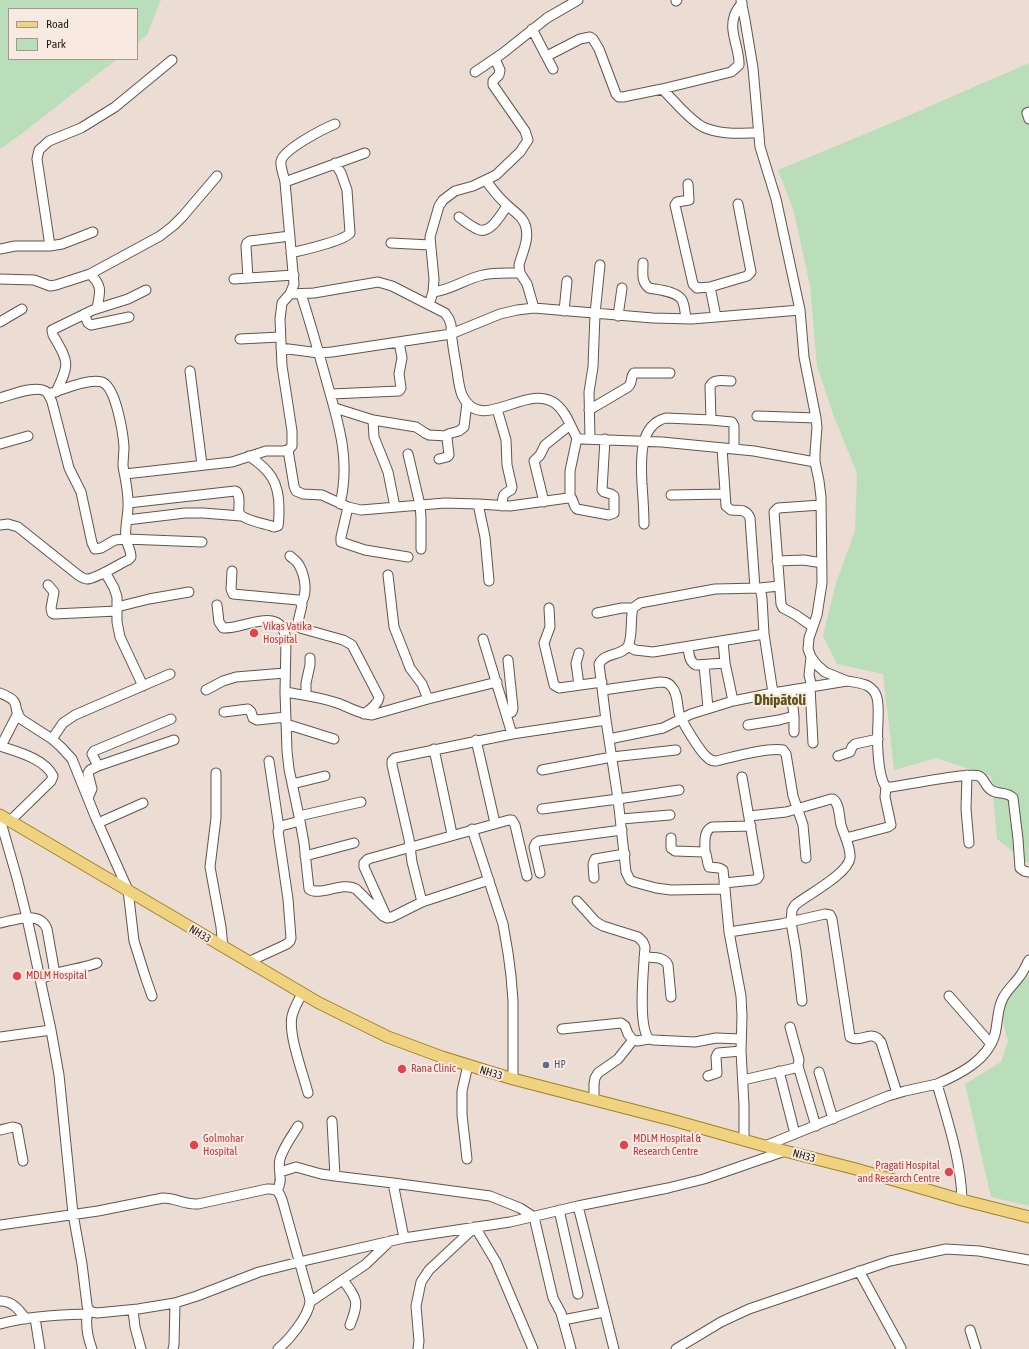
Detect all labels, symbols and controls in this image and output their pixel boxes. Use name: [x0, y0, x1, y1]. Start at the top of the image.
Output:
legend: [8, 8, 138, 60]
text: Road: [46, 17, 69, 31]
text: Park: [46, 37, 66, 51]
place label: Vikas Vatika Hospital: [263, 620, 312, 646]
marker: Vikas Vatika Hospital: [248, 627, 260, 639]
district label: Dhipātoli: [754, 691, 806, 709]
street label: NH33: [187, 922, 213, 946]
place label: MDLM Hospital: [26, 969, 87, 983]
marker: MDLM Hospital: [11, 970, 23, 982]
place label: HP: [554, 1058, 566, 1072]
marker: HP: [541, 1060, 551, 1070]
place label: Rana Clinic: [411, 1062, 456, 1076]
marker: Rana Clinic: [396, 1063, 408, 1075]
street label: NH33: [478, 1063, 504, 1083]
place label: Golmohar Hospital: [203, 1132, 244, 1158]
place label: MDLM Hospital & Research Centre: [633, 1132, 701, 1158]
marker: Golmohar Hospital: [188, 1139, 200, 1151]
marker: MDLM Hospital & Research Centre: [618, 1139, 630, 1151]
street label: NH33: [791, 1147, 817, 1165]
place label: Pragati Hospital and Research Centre: [858, 1159, 940, 1185]
marker: Pragati Hospital and Research Centre: [943, 1166, 955, 1178]

